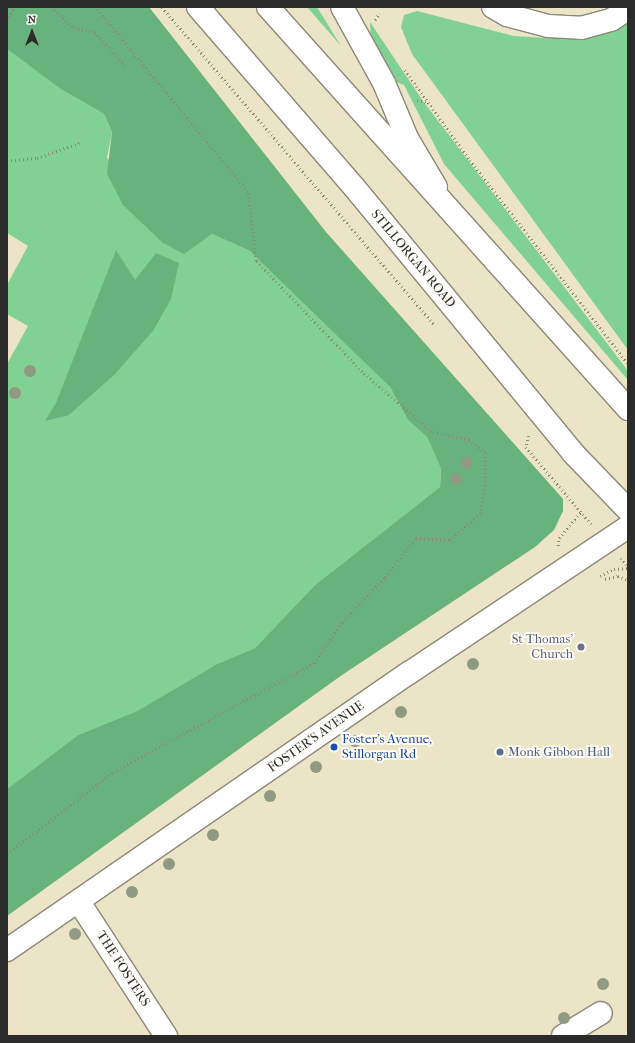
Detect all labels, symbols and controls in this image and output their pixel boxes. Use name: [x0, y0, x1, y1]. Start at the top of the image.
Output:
north arrow: [12, 12, 52, 52]
text: N: [28, 13, 36, 26]
street label: STILLORGAN ROAD: [367, 207, 459, 311]
place label: St Thomas' Church: [512, 632, 573, 663]
marker: St Thomas' Church: [576, 642, 586, 652]
street label: FOSTER'S AVENUE: [265, 698, 367, 776]
place label: Foster's Avenue, Stillorgan Rd: [342, 732, 432, 763]
marker: Foster's Avenue, Stillorgan Rd: [329, 742, 339, 752]
place label: Monk Gibbon Hall: [508, 744, 610, 760]
marker: Monk Gibbon Hall: [495, 747, 505, 757]
street label: THE FOSTERS: [93, 928, 153, 1010]

